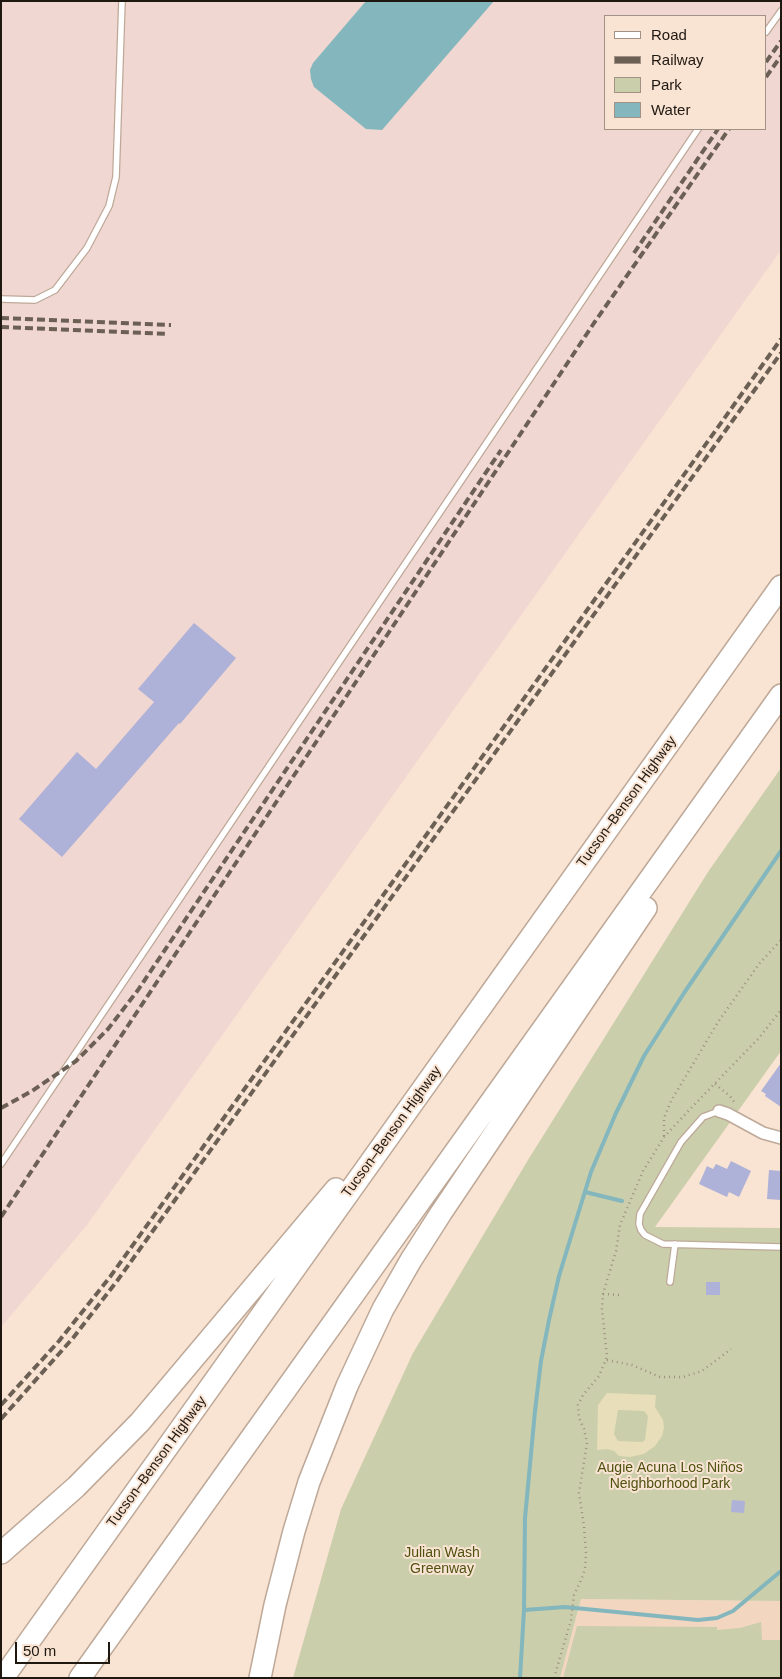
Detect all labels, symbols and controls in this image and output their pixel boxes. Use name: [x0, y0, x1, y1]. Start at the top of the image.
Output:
legend: [604, 15, 767, 130]
text: Road: [651, 26, 687, 43]
text: Railway: [651, 51, 704, 68]
text: Park: [651, 76, 682, 93]
text: Water: [651, 101, 690, 118]
street label: Tucson–Benson Highway: [574, 733, 680, 871]
street label: Tucson–Benson Highway: [339, 1063, 445, 1201]
street label: Tucson–Benson Highway: [104, 1393, 210, 1531]
park label: Augie Acuna Los Niños Neighborhood Park: [597, 1460, 743, 1492]
park label: Julian Wash Greenway: [404, 1545, 480, 1578]
scale bar: [18, 1632, 112, 1664]
text: 50 m: [23, 1642, 56, 1659]

